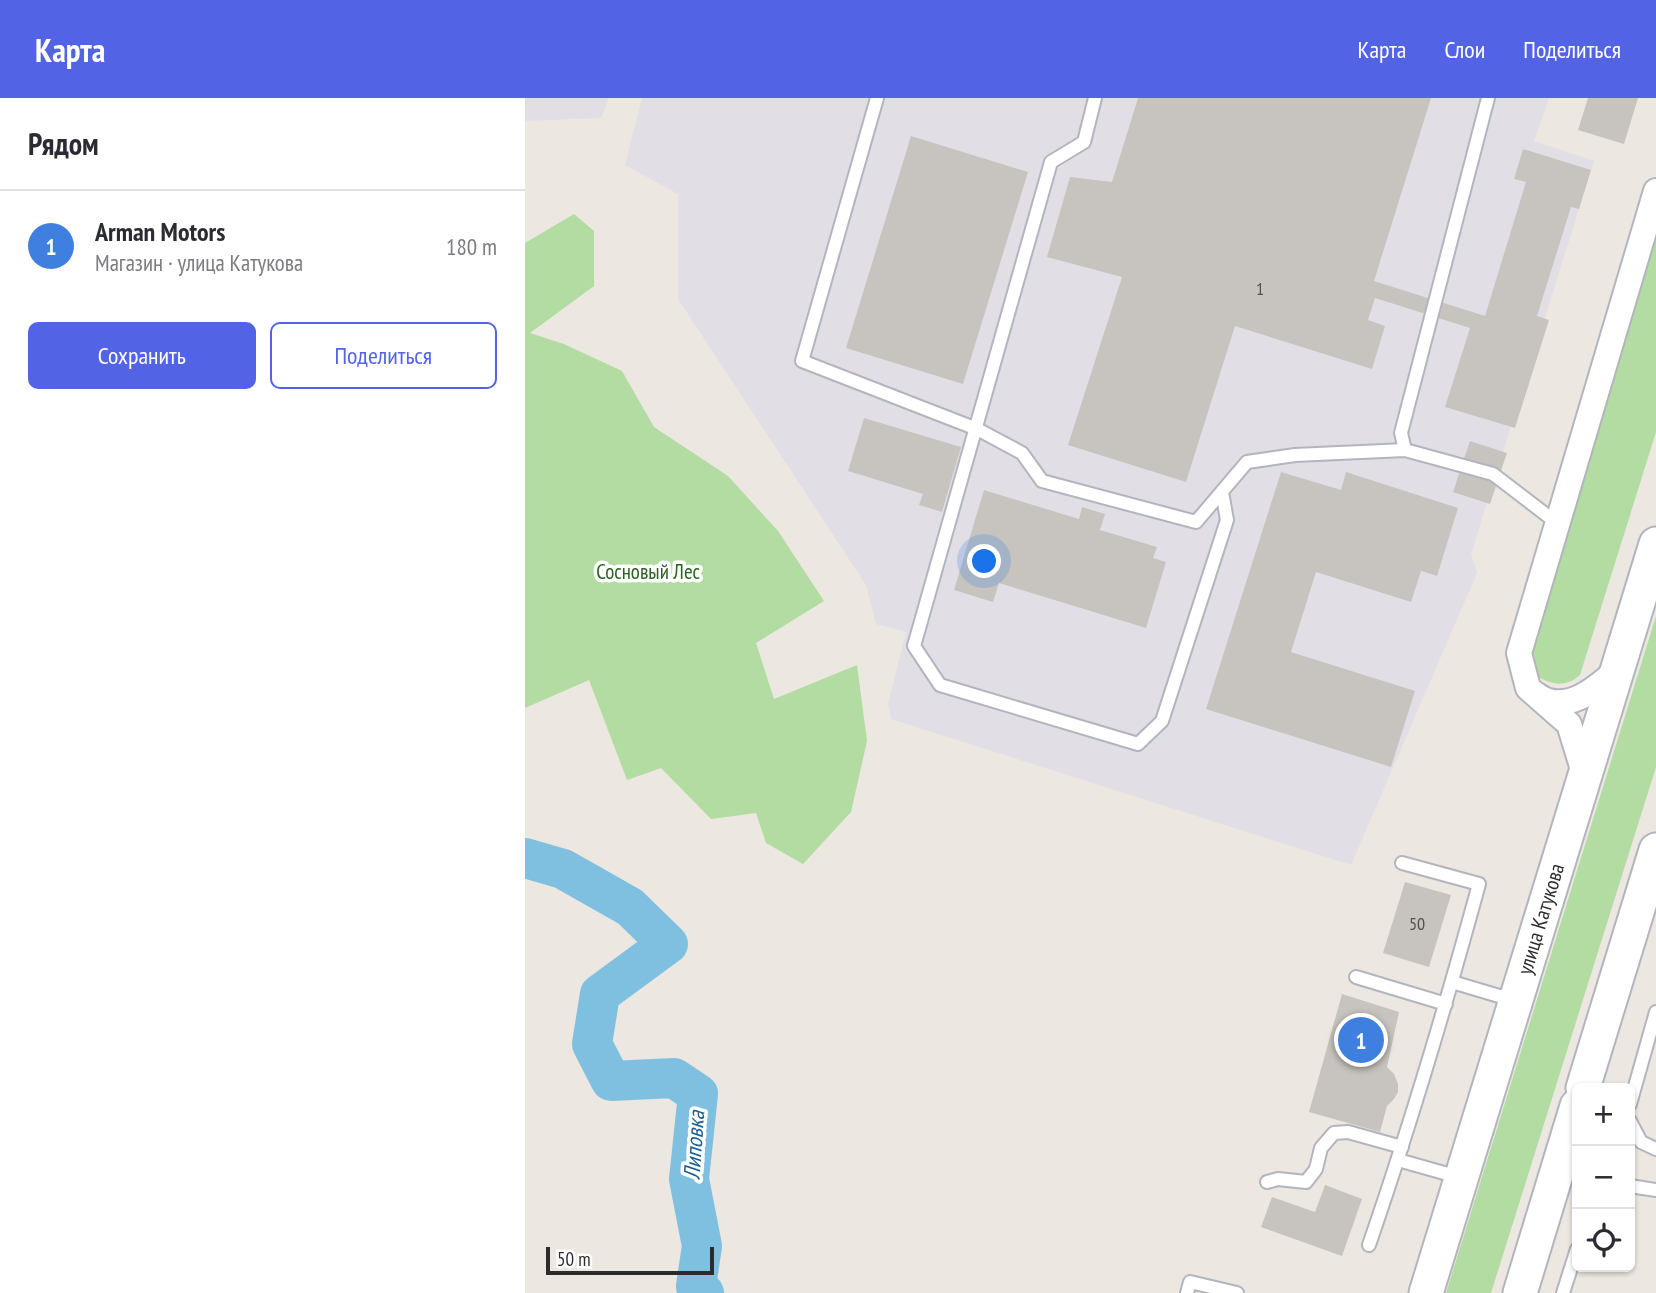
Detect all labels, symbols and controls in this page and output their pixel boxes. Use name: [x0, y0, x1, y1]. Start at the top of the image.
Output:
text: Карта: [35, 28, 105, 71]
text: Карта: [1358, 34, 1406, 65]
text: Слои: [1444, 34, 1485, 65]
text: Поделиться: [1523, 34, 1621, 65]
text: Рядом: [28, 124, 99, 163]
text: Arman Motors: [95, 215, 225, 248]
text: 1: [46, 232, 57, 261]
text: 180 m: [446, 232, 497, 261]
text: Магазин · улица Катукова: [95, 248, 303, 277]
house number: 1: [1256, 277, 1264, 300]
button: Сохранить: [28, 322, 256, 389]
button: Поделиться: [270, 322, 497, 389]
your location: [967, 544, 1001, 578]
park label: Сосновый Лес: [596, 558, 700, 585]
street label: улица Катукова: [1511, 860, 1570, 978]
house number: 50: [1409, 912, 1425, 935]
pin: 1: [1338, 1014, 1384, 1066]
map controls: [1572, 1083, 1635, 1272]
button: +: [1572, 1083, 1635, 1146]
water label: Липовка: [677, 1108, 710, 1181]
button: −: [1572, 1146, 1635, 1209]
button: locate: [1572, 1209, 1635, 1272]
scale bar: [546, 1244, 714, 1276]
text: 50 m: [557, 1247, 591, 1271]

